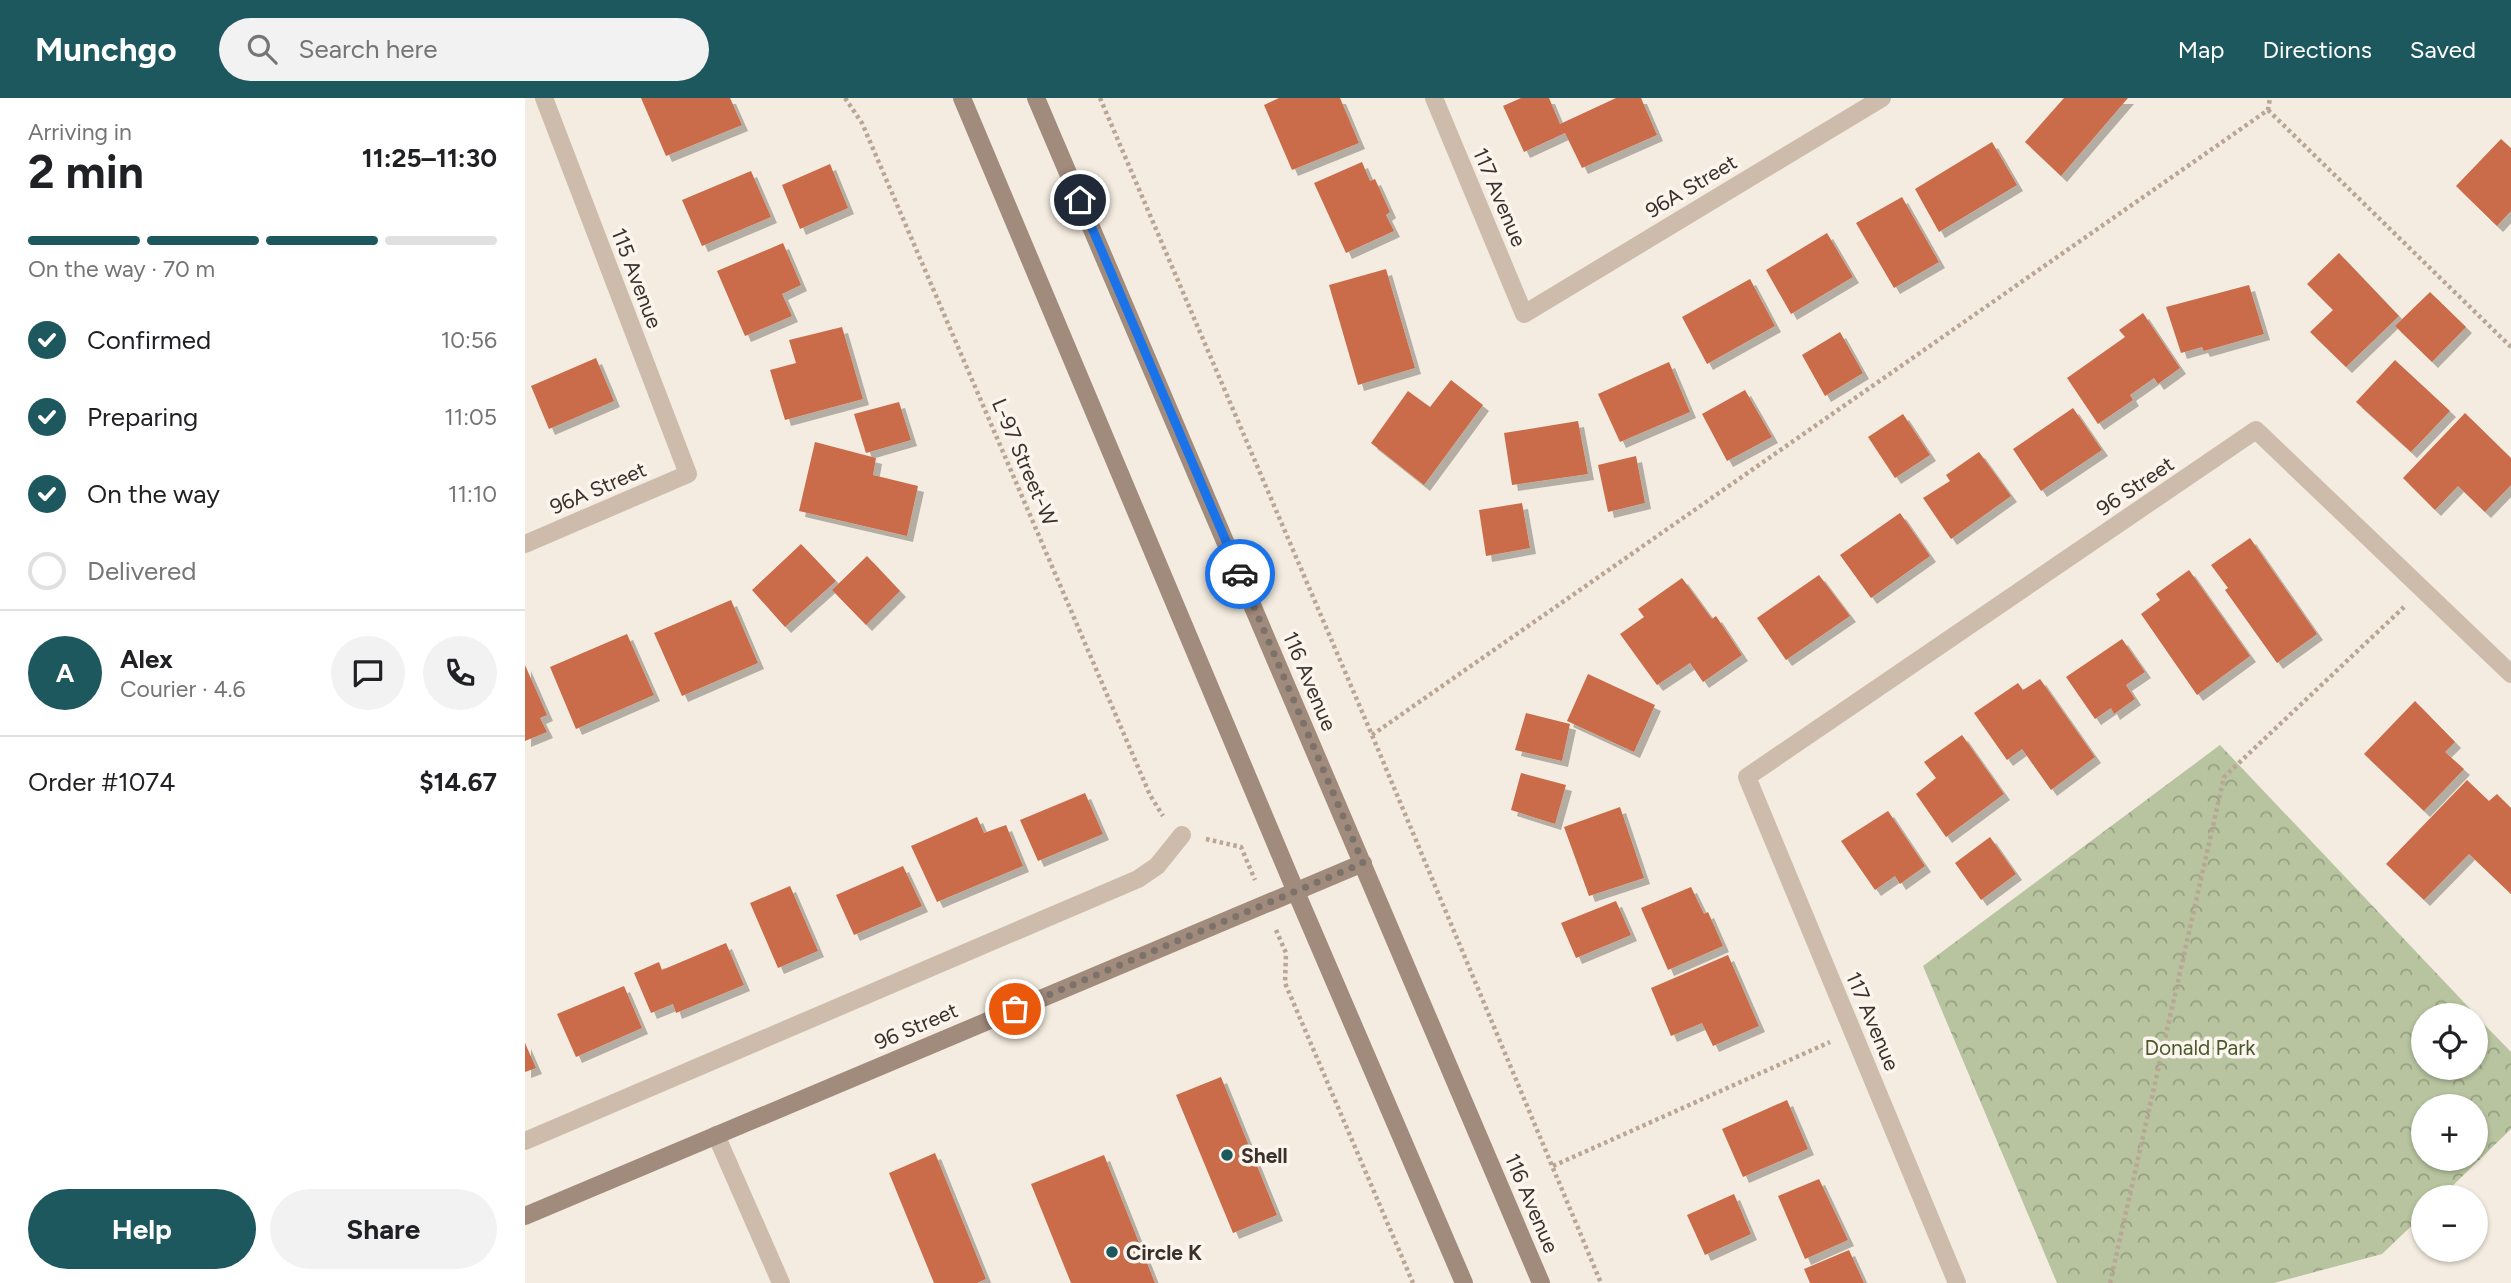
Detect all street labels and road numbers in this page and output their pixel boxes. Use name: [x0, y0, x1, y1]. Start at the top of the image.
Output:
street label: 117 Avenue: [1468, 144, 1532, 250]
street label: 96A Street: [1641, 149, 1741, 223]
street label: 115 Avenue: [606, 224, 668, 332]
street label: L-97 Street-W: [987, 395, 1063, 529]
street label: 96 Street: [2092, 451, 2178, 521]
street label: 96A Street: [546, 457, 650, 519]
street label: 116 Avenue: [1278, 628, 1342, 734]
street label: 117 Avenue: [1841, 968, 1905, 1074]
street label: 96 Street: [871, 997, 961, 1055]
street label: 116 Avenue: [1500, 1150, 1564, 1256]

